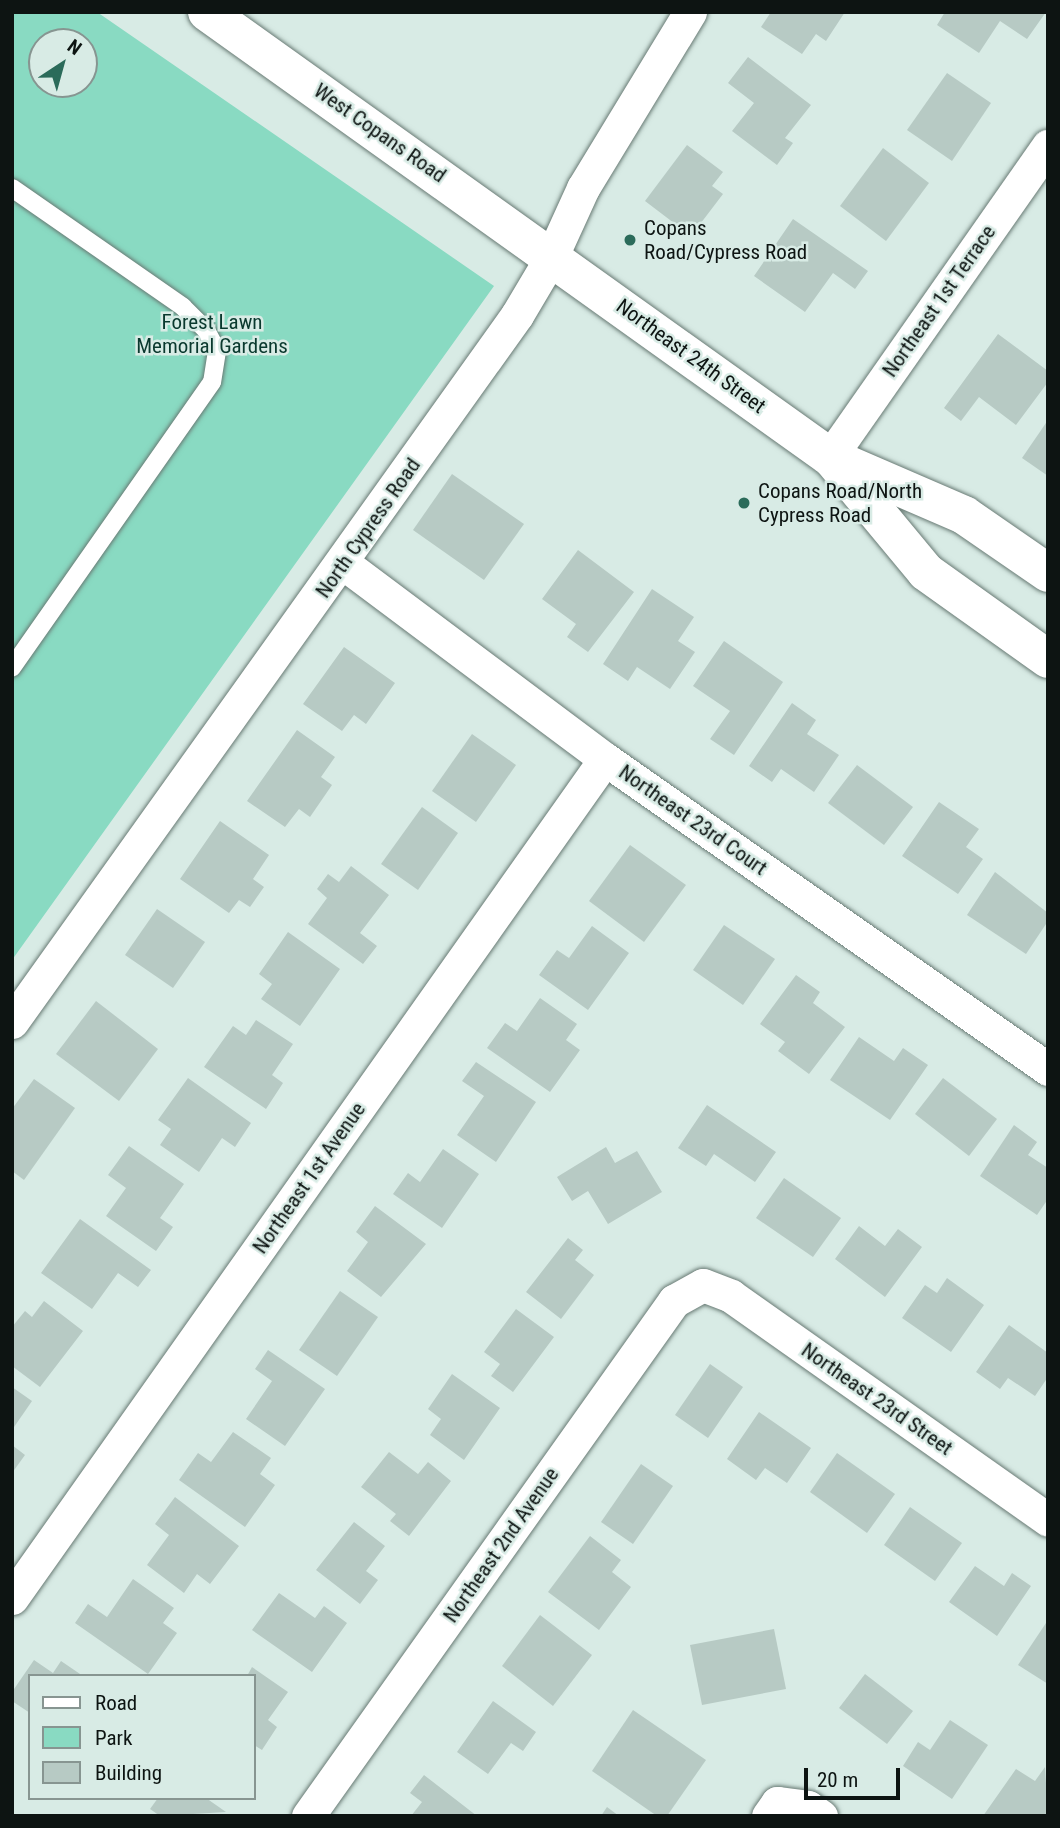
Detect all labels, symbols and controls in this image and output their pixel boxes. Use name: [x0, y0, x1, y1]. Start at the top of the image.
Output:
north arrow: [28, 28, 98, 98]
text: N: [63, 34, 86, 60]
street label: West Copans Road: [309, 78, 451, 188]
place label: Copans Road/Cypress Road: [644, 215, 807, 265]
street label: Northeast 1st Terrace: [877, 220, 1001, 382]
marker: Copans Road/Cypress Road: [622, 232, 638, 248]
street label: Northeast 24th Street: [611, 293, 771, 419]
park label: Forest Lawn Memorial Gardens: [136, 309, 288, 359]
street label: North Cypress Road: [310, 453, 426, 603]
place label: Copans Road/North Cypress Road: [758, 478, 922, 528]
marker: Copans Road/North Cypress Road: [736, 495, 752, 511]
street label: Northeast 23rd Court: [614, 759, 772, 881]
street label: Northeast 1st Avenue: [247, 1098, 371, 1258]
street label: Northeast 23rd Street: [797, 1337, 957, 1461]
street label: Northeast 2nd Avenue: [438, 1463, 564, 1627]
legend: [28, 1674, 256, 1800]
text: Road: [95, 1691, 137, 1715]
text: Park: [95, 1726, 132, 1750]
scale bar: [808, 1755, 904, 1799]
text: Building: [95, 1761, 162, 1785]
text: 20 m: [817, 1768, 858, 1792]

